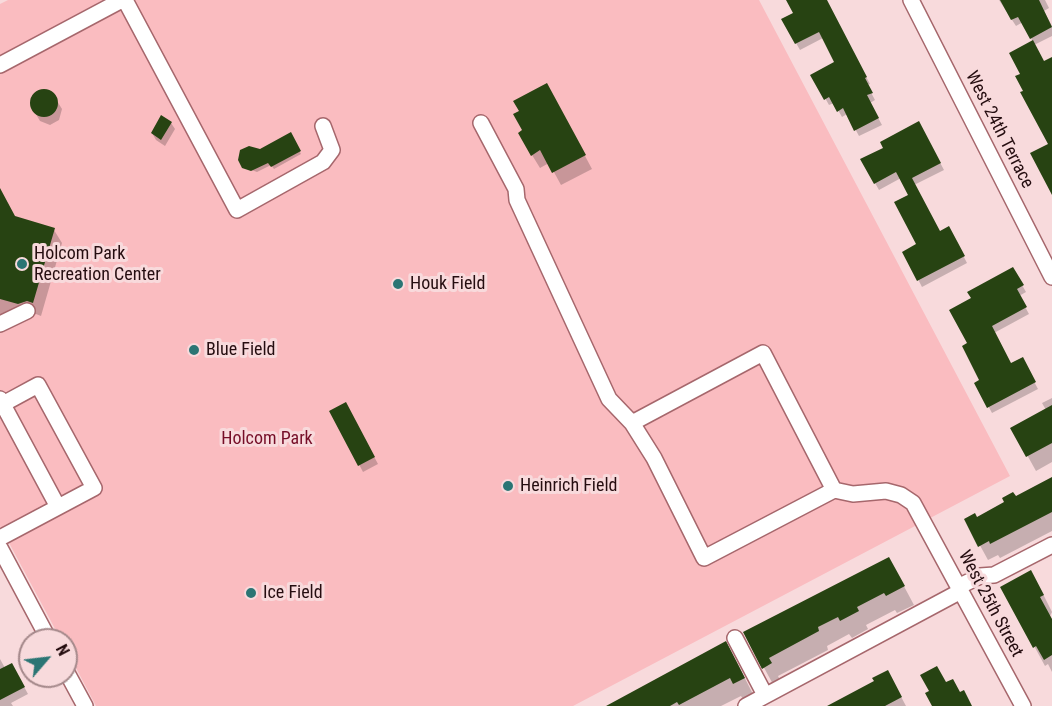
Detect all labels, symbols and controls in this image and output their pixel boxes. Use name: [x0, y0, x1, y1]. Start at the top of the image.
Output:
street label: West 24th Terrace: [960, 68, 1038, 192]
place label: Holcom Park Recreation Center: [34, 243, 161, 286]
marker: Holcom Park Recreation Center: [15, 257, 29, 271]
place label: Houk Field: [410, 273, 485, 295]
marker: Houk Field: [391, 277, 405, 291]
place label: Blue Field: [206, 339, 276, 361]
marker: Blue Field: [187, 343, 201, 357]
park label: Holcom Park: [221, 428, 313, 450]
place label: Heinrich Field: [520, 475, 617, 497]
marker: Heinrich Field: [501, 479, 515, 493]
street label: West 25th Street: [953, 547, 1027, 661]
place label: Ice Field: [263, 582, 323, 604]
marker: Ice Field: [244, 586, 258, 600]
north arrow: [18, 628, 78, 688]
text: N: [52, 641, 73, 659]

